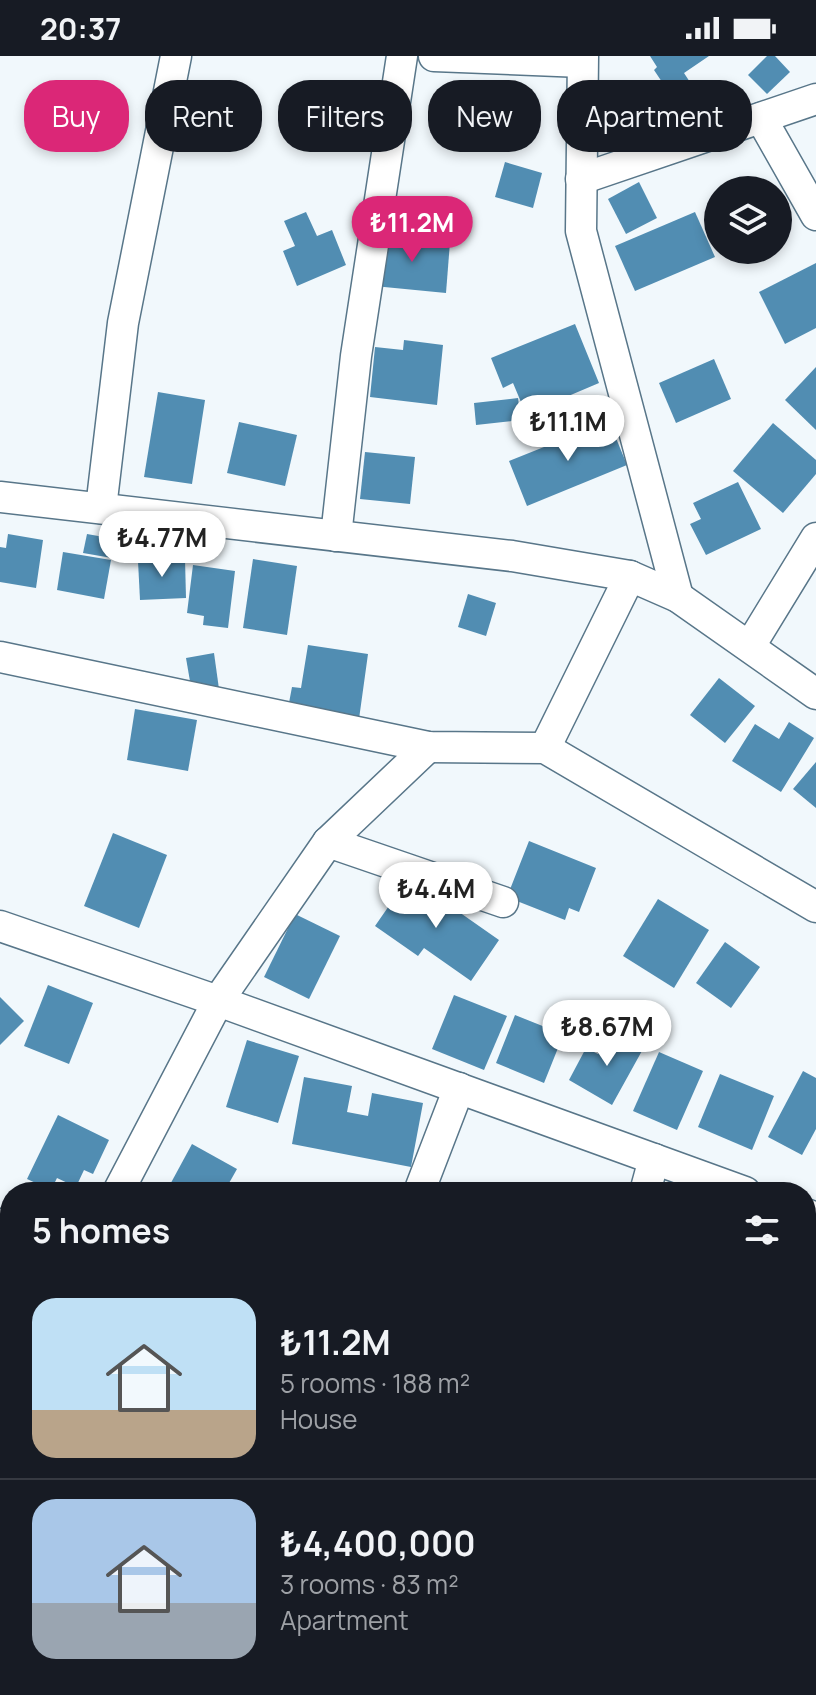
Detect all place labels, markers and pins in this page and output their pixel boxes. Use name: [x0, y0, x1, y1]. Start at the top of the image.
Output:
pin: ₺11.2M: [347, 196, 477, 264]
pin: ₺11.1M: [503, 395, 633, 463]
pin: ₺4.77M: [97, 511, 227, 579]
pin: ₺4.4M: [380, 862, 492, 930]
pin: ₺8.67M: [542, 1000, 672, 1068]

